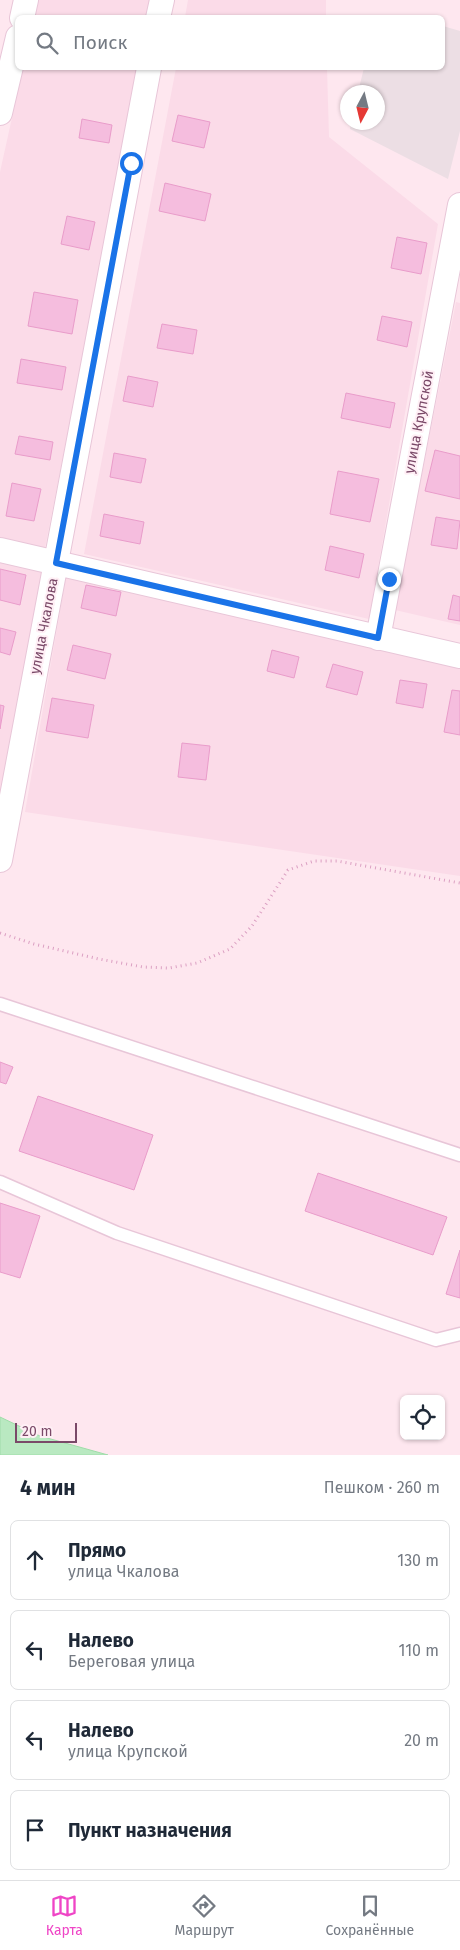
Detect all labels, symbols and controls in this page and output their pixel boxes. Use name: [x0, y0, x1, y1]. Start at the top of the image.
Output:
search box: [15, 15, 445, 70]
icon: search: [33, 29, 61, 57]
text: Поиск: [73, 31, 127, 54]
north arrow: [340, 85, 385, 130]
route start: [120, 152, 143, 175]
street label: улица Крупской: [401, 369, 437, 475]
route end: [378, 568, 401, 591]
street label: улица Чкалова: [26, 576, 62, 676]
map controls: [400, 1395, 445, 1440]
button: locate: [400, 1395, 445, 1440]
scale bar: [15, 1420, 78, 1443]
text: 20 m: [22, 1423, 52, 1440]
text: 4 мин: [20, 1475, 76, 1501]
text: Пешком · 260 m: [324, 1478, 440, 1497]
text: Прямо: [68, 1539, 126, 1562]
icon: ahead: [21, 1546, 49, 1574]
text: 130 m: [397, 1551, 439, 1570]
text: улица Чкалова: [68, 1562, 180, 1581]
text: Налево: [68, 1629, 134, 1652]
icon: left: [21, 1636, 49, 1664]
text: 110 m: [398, 1641, 439, 1660]
text: Береговая улица: [68, 1652, 195, 1671]
text: Налево: [68, 1719, 134, 1742]
icon: left: [21, 1726, 49, 1754]
text: 20 m: [404, 1731, 439, 1750]
text: улица Крупской: [68, 1742, 188, 1761]
icon: arrive: [21, 1816, 49, 1844]
text: Пункт назначения: [68, 1819, 232, 1842]
tab: Карта: [46, 1892, 83, 1939]
tab: Маршрут: [175, 1892, 234, 1939]
tab: Сохранённые: [326, 1892, 414, 1939]

